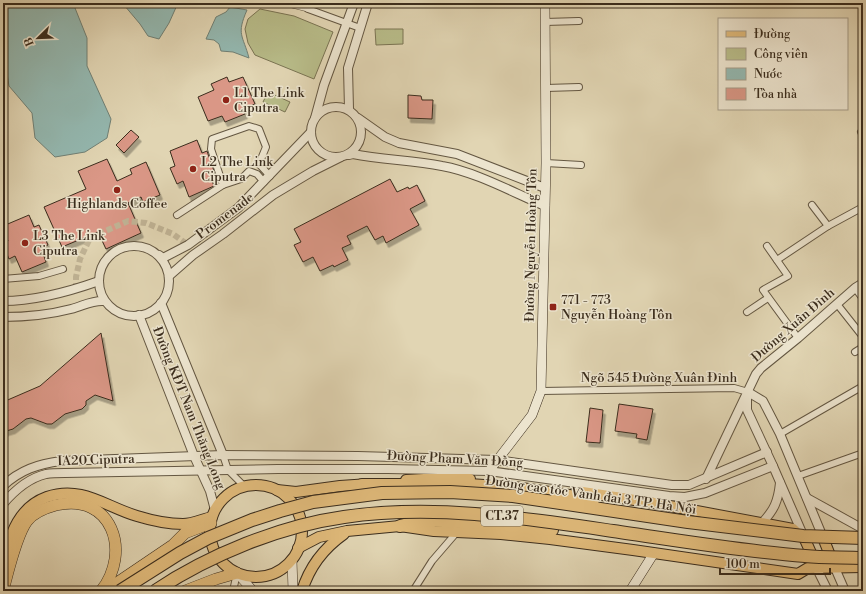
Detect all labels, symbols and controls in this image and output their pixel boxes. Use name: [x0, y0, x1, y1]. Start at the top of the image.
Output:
north arrow: [18, 18, 58, 58]
legend: [718, 18, 848, 110]
text: Đường: [754, 27, 791, 42]
text: B: [22, 35, 38, 48]
text: Công viên: [754, 47, 808, 62]
text: Nước: [754, 67, 782, 82]
place label: L1 The Link Ciputra: [234, 85, 305, 116]
text: Tòa nhà: [754, 87, 798, 102]
marker: L1 The Link Ciputra: [221, 95, 231, 105]
place label: L2 The Link Ciputra: [201, 154, 274, 185]
marker: L2 The Link Ciputra: [188, 164, 198, 174]
street label: Đường Nguyễn Hoàng Tôn: [522, 168, 540, 322]
marker: Highlands Coffee: [112, 185, 122, 195]
street label: Promenade: [193, 189, 257, 243]
place label: Highlands Coffee: [67, 196, 168, 212]
place label: L3 The Link Ciputra: [33, 228, 106, 259]
marker: L3 The Link Ciputra: [20, 238, 30, 248]
street label: Đường Xuân Đỉnh: [748, 284, 838, 365]
place label: 771 - 773 Nguyễn Hoàng Tôn: [561, 292, 673, 323]
marker: 771 - 773 Nguyễn Hoàng Tôn: [548, 302, 558, 312]
street label: Đường KĐT Nam Thăng Long: [149, 324, 229, 492]
street label: Ngõ 545 Đường Xuân Đỉnh: [581, 370, 737, 386]
street label: Đường Phạm Văn Đồng: [386, 447, 524, 471]
street label: IA20 Ciputra: [57, 451, 135, 469]
street label: Đường cao tốc Vành đai 3 TP. Hà Nội: [484, 472, 698, 518]
road number: CT.37: [481, 506, 523, 526]
scale bar: [720, 550, 830, 576]
text: 100 m: [726, 557, 760, 572]

